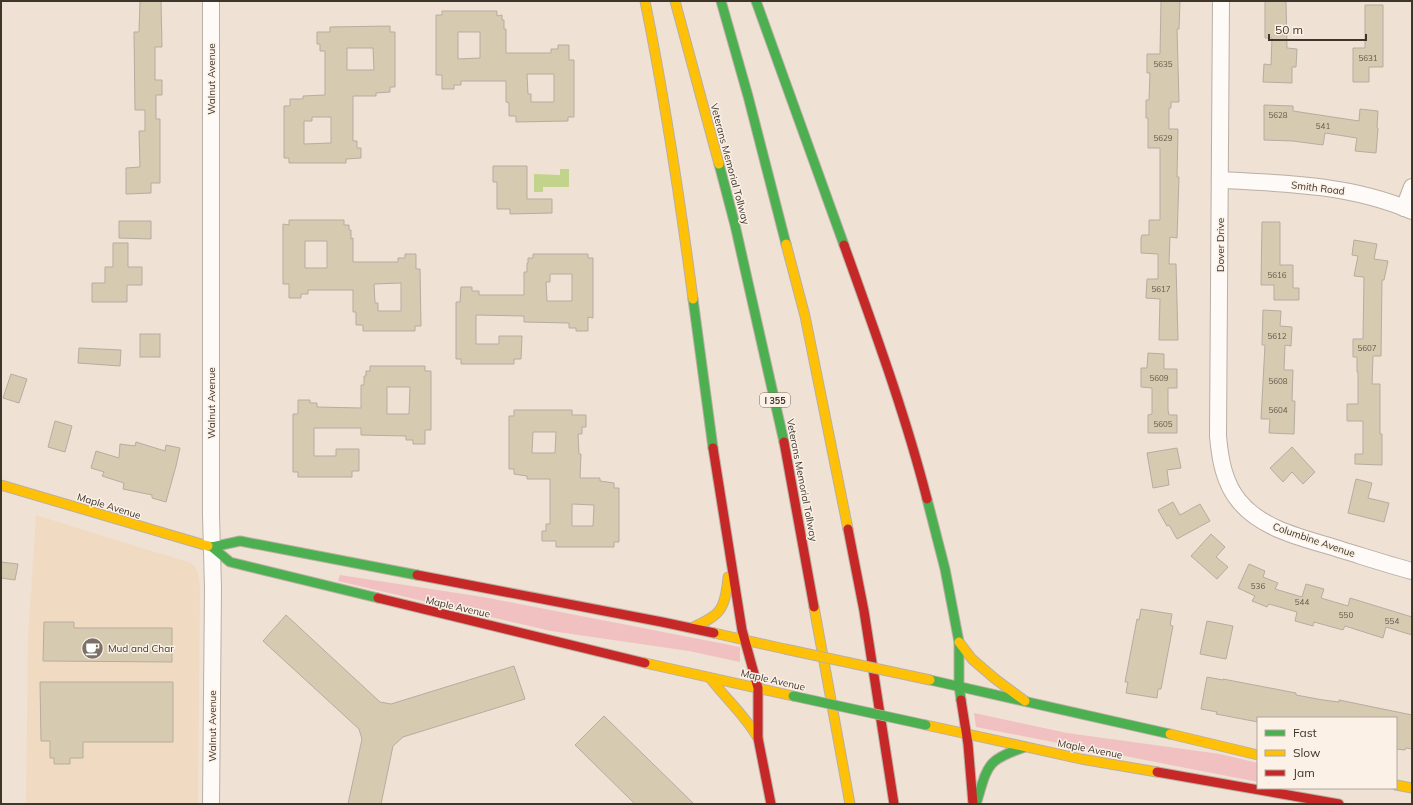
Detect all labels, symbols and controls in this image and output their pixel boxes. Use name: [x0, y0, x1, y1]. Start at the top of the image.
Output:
scale bar: [1269, 16, 1366, 42]
text: 50 m: [1275, 22, 1303, 37]
street label: Walnut Avenue: [205, 43, 218, 115]
house number: 5631: [1358, 53, 1378, 63]
house number: 5635: [1153, 59, 1173, 69]
street label: Veterans Memorial Tollway: [708, 102, 753, 227]
house number: 5628: [1268, 110, 1288, 120]
house number: 541: [1316, 121, 1330, 131]
house number: 5629: [1153, 133, 1173, 143]
street label: Smith Road: [1290, 178, 1346, 198]
street label: Dover Drive: [1214, 218, 1227, 272]
house number: 5616: [1267, 270, 1287, 280]
house number: 5617: [1151, 284, 1171, 294]
house number: 5612: [1267, 331, 1287, 341]
house number: 5607: [1357, 343, 1377, 353]
street label: Walnut Avenue: [205, 367, 218, 439]
house number: 5609: [1149, 373, 1169, 383]
house number: 5608: [1268, 376, 1288, 386]
road number: I 355: [760, 393, 790, 407]
house number: 5604: [1268, 405, 1288, 415]
street label: Veterans Memorial Tollway: [784, 417, 820, 543]
house number: 5605: [1153, 419, 1173, 429]
street label: Maple Avenue: [76, 490, 142, 522]
street label: Columbine Avenue: [1271, 520, 1357, 560]
house number: 536: [1251, 581, 1265, 591]
street label: Maple Avenue: [424, 593, 492, 621]
house number: 544: [1295, 597, 1309, 607]
house number: 550: [1339, 610, 1353, 620]
house number: 554: [1385, 616, 1399, 626]
cafe icon: Mud and Char: [80, 635, 106, 661]
place label: Mud and Char: [108, 642, 174, 655]
street label: Maple Avenue: [739, 666, 807, 694]
street label: Walnut Avenue: [206, 690, 219, 762]
legend: [1257, 717, 1397, 789]
text: Fast: [1293, 725, 1317, 740]
street label: Maple Avenue: [1056, 736, 1124, 762]
text: Slow: [1293, 745, 1321, 760]
text: Jam: [1293, 765, 1315, 780]

